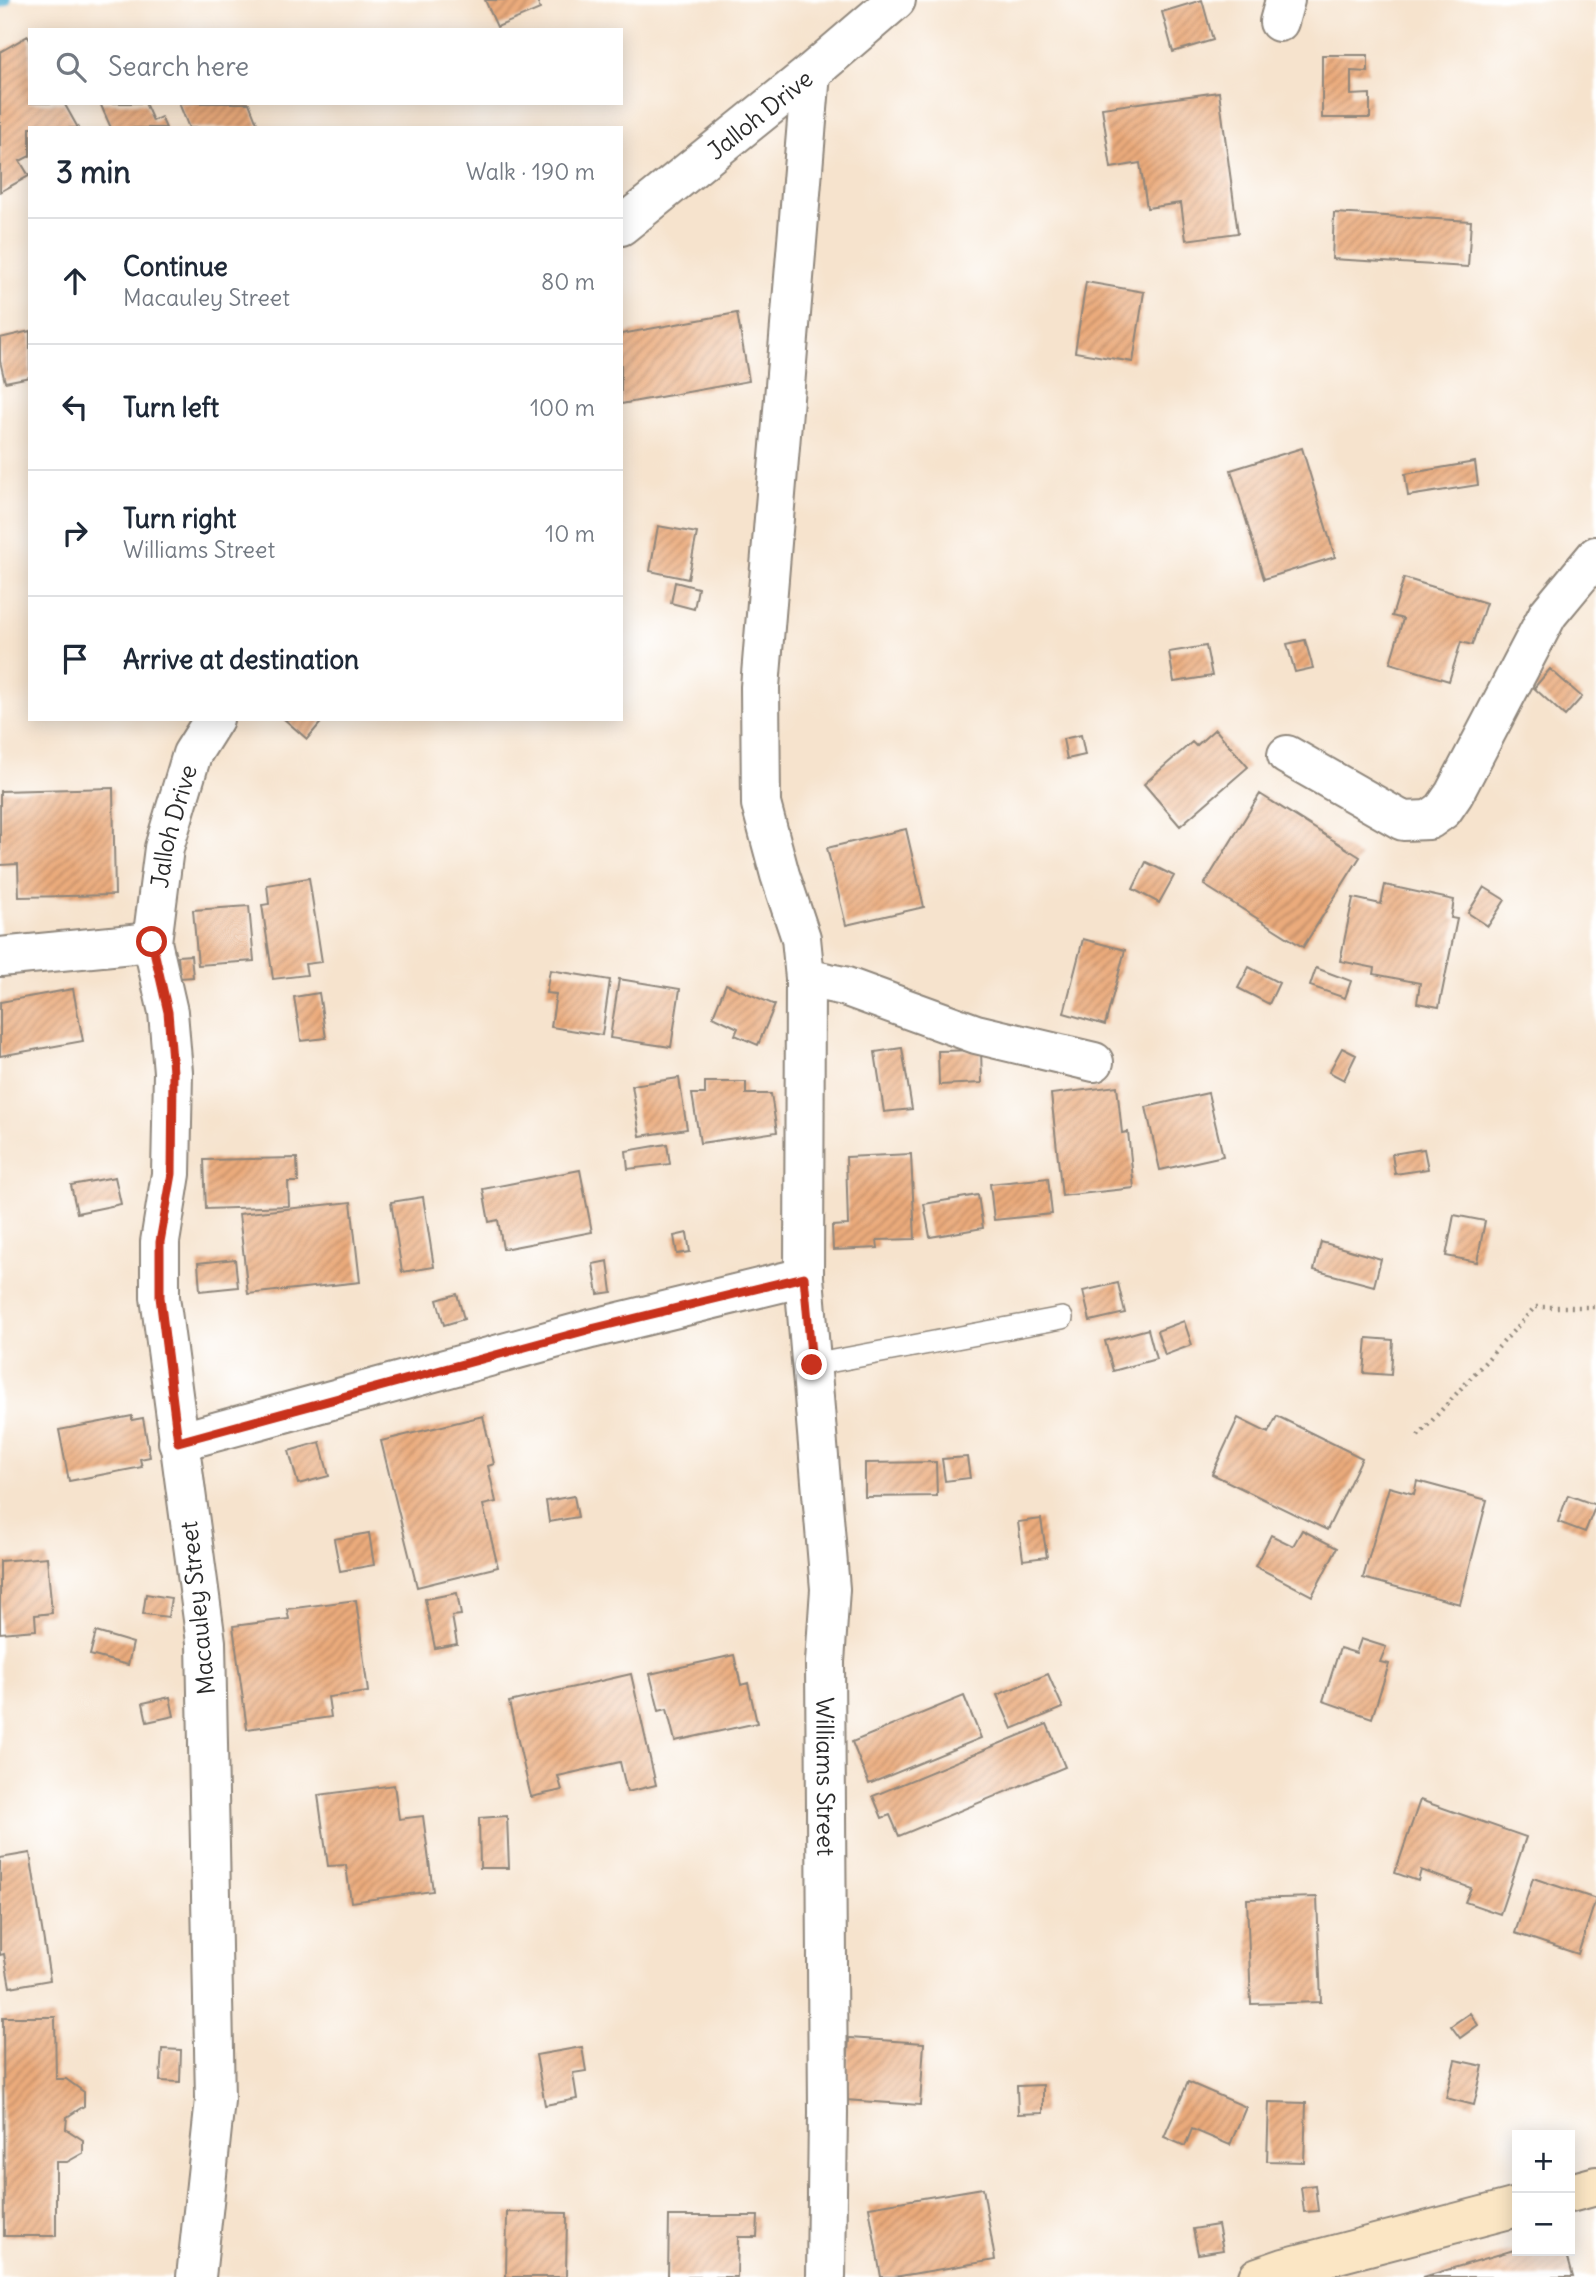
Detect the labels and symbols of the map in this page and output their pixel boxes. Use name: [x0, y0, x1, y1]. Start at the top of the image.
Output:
street label: Jalloh Drive: [701, 63, 818, 166]
street label: Jalloh Drive: [144, 761, 203, 890]
route start: [136, 926, 167, 957]
route end: [796, 1349, 827, 1380]
street label: Macauley Street: [173, 1520, 221, 1696]
street label: Williams Street: [810, 1697, 841, 1856]

